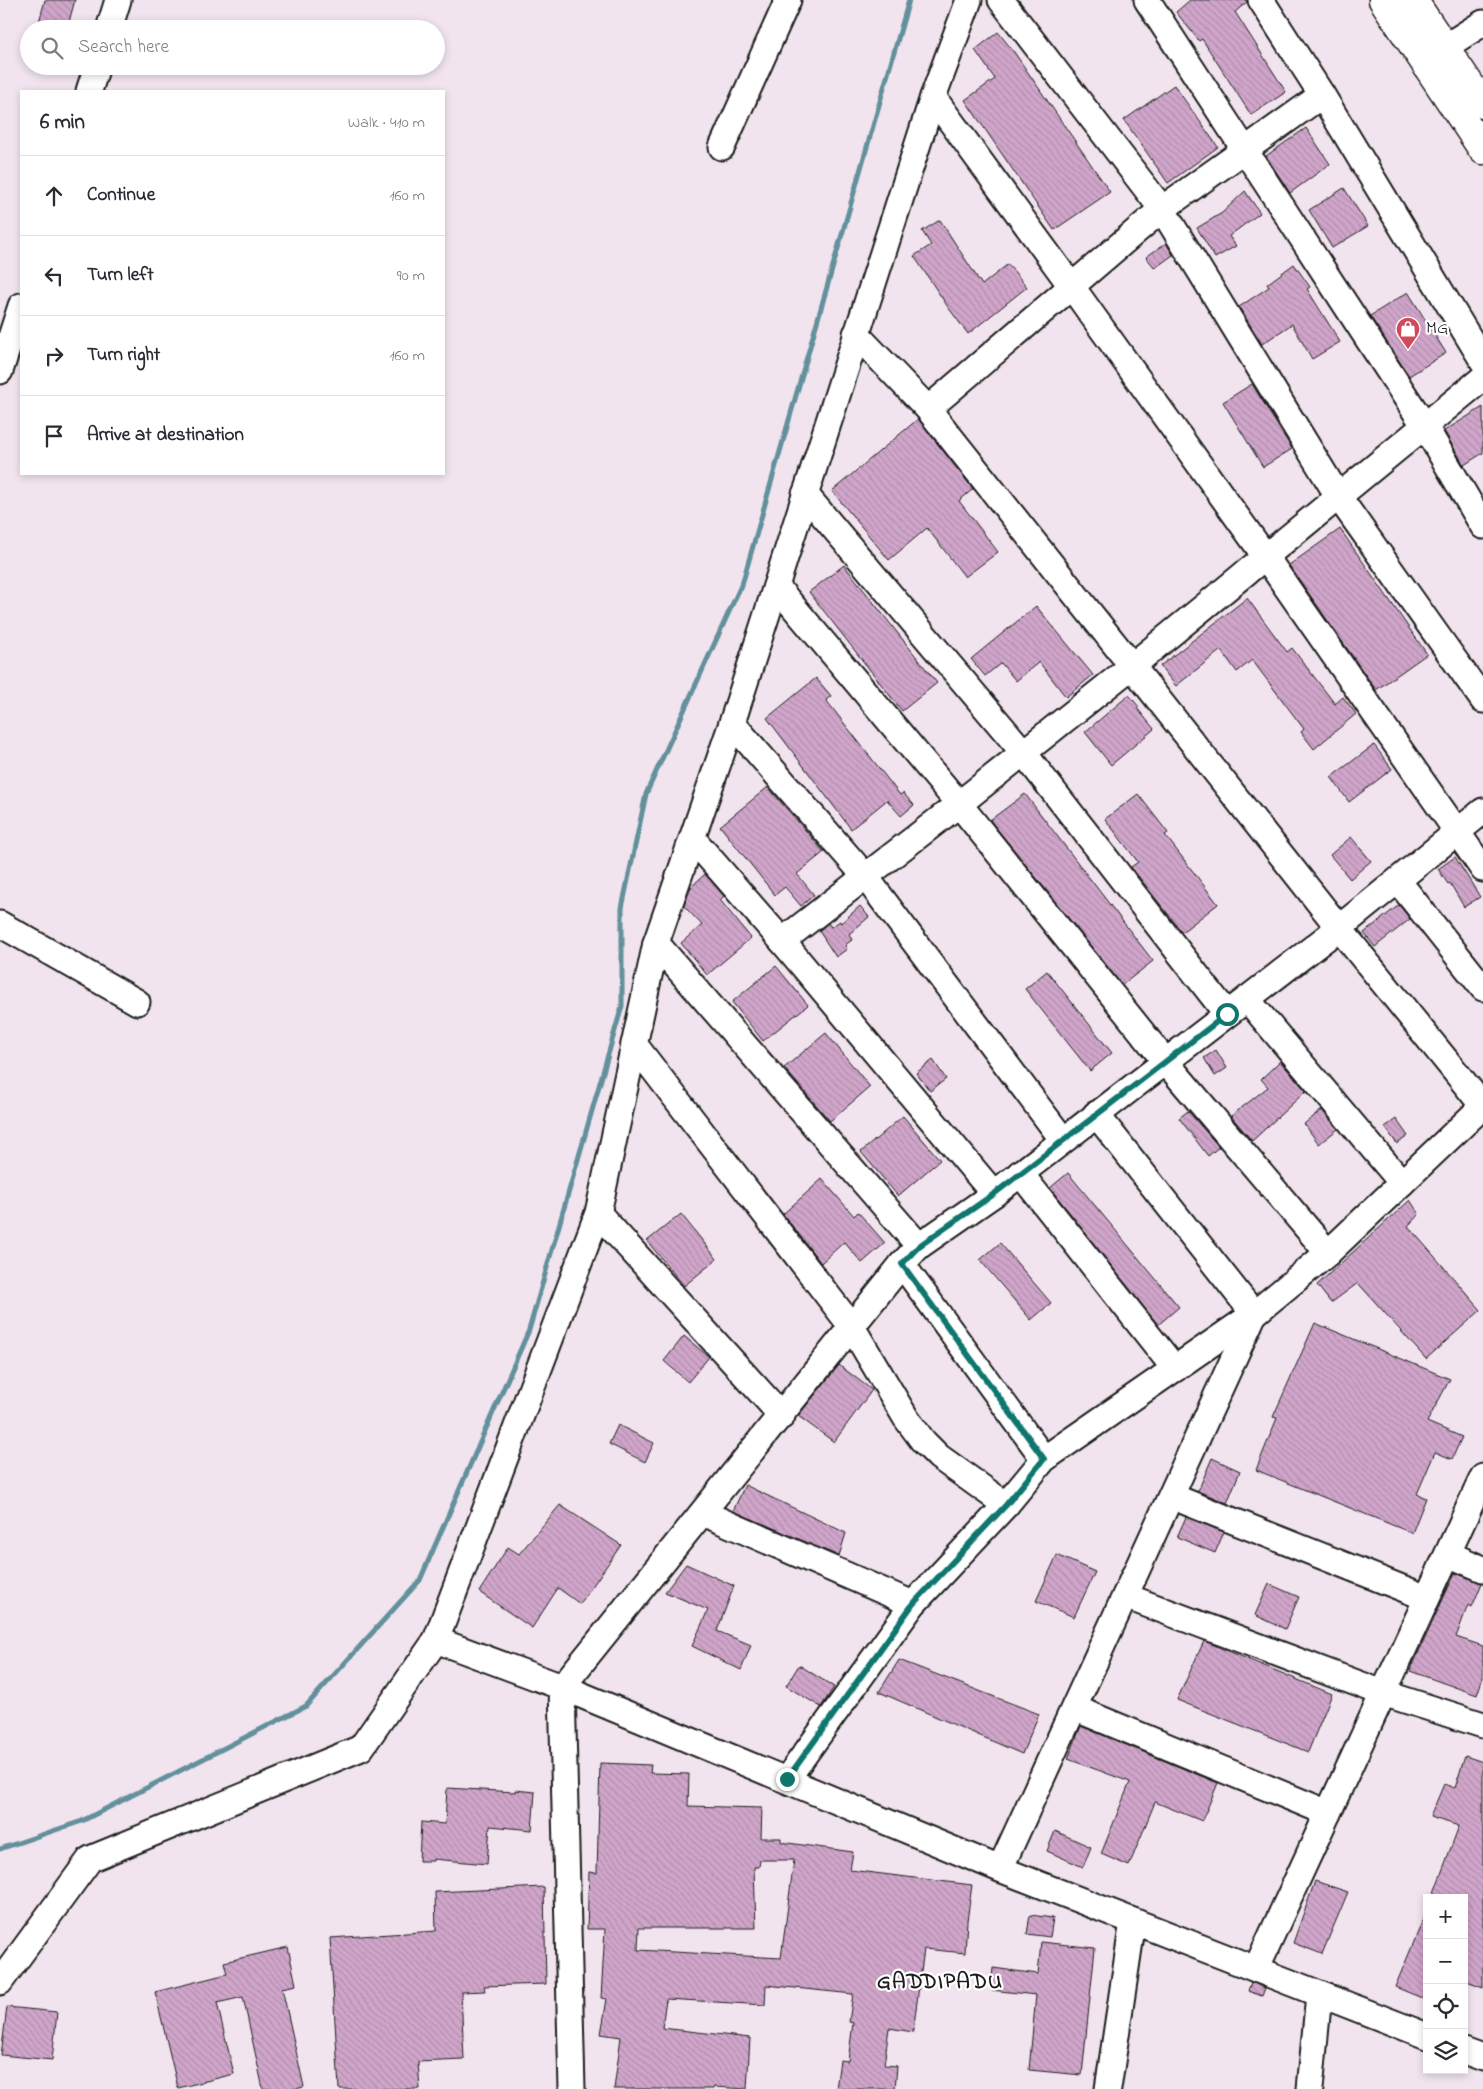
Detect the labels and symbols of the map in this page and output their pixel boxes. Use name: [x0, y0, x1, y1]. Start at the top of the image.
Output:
shop icon: MG: [1395, 316, 1421, 350]
place label: MG: [1426, 316, 1448, 342]
route start: [1216, 1003, 1239, 1026]
route end: [776, 1768, 799, 1791]
district label: GADDIPADU: [877, 1967, 1003, 1999]

